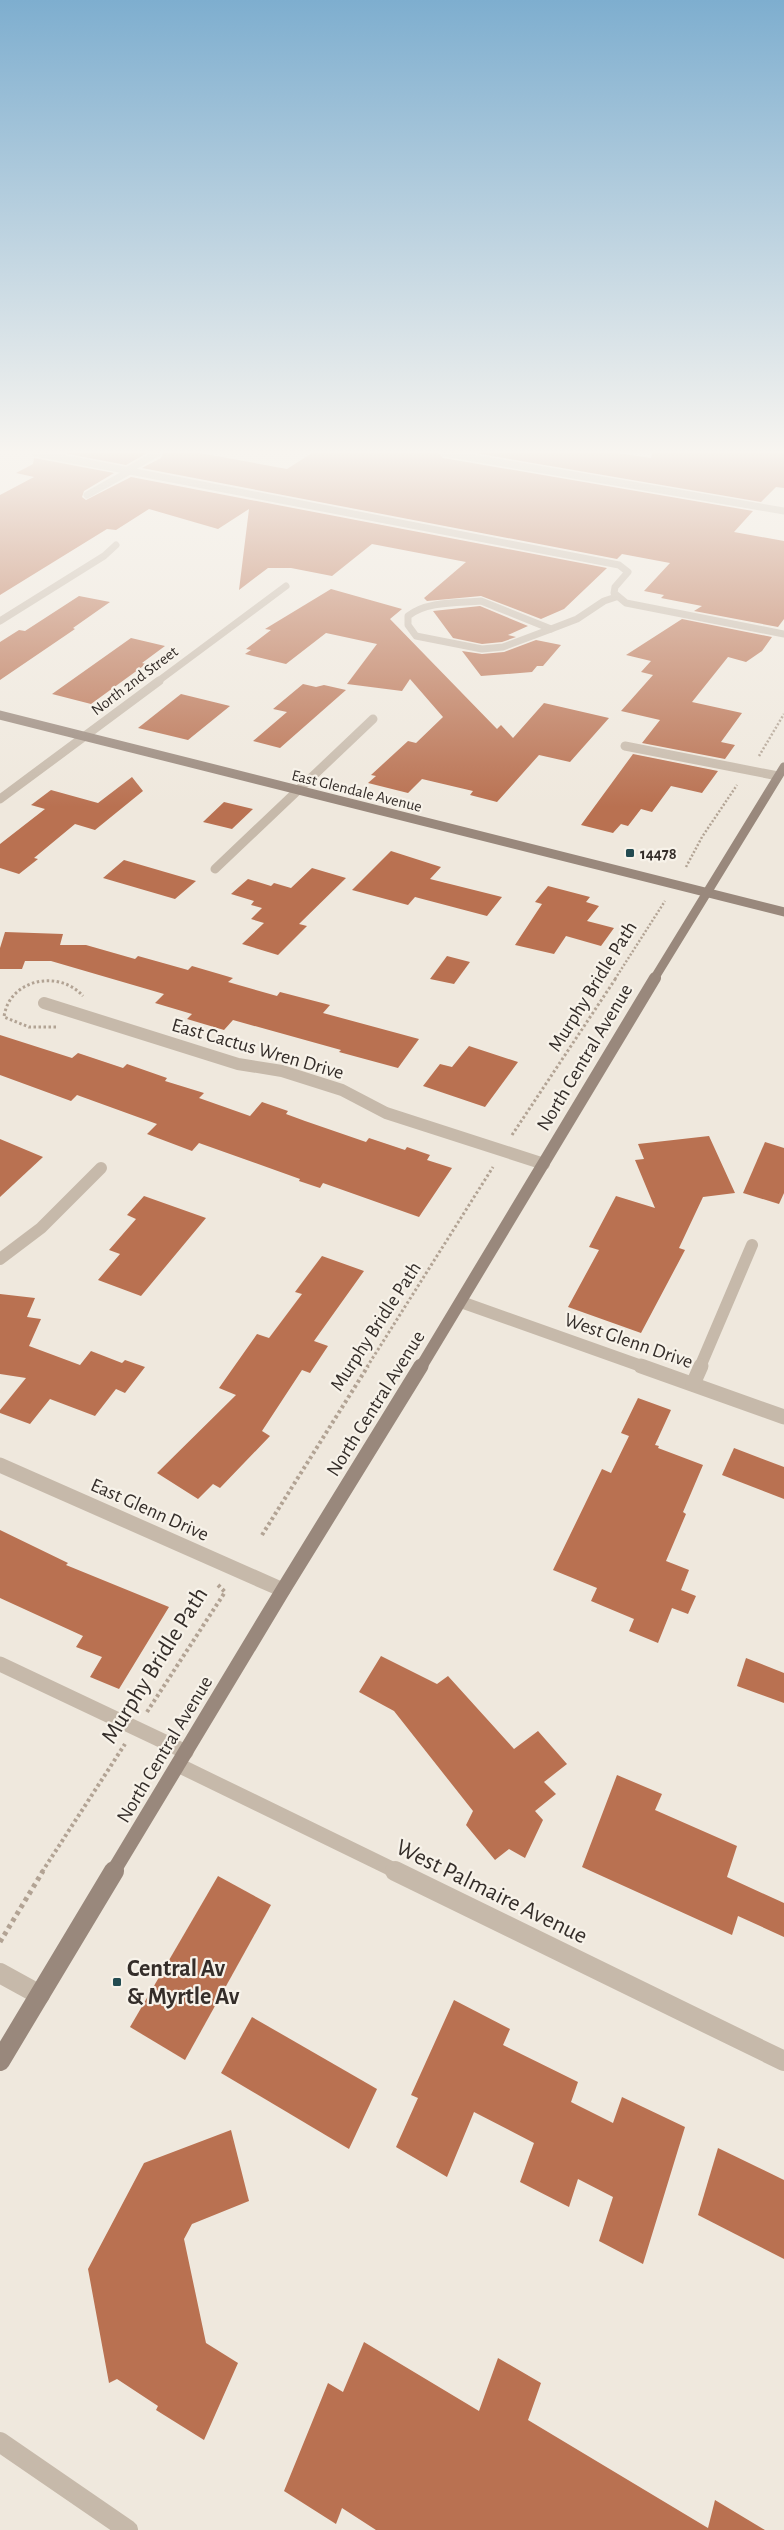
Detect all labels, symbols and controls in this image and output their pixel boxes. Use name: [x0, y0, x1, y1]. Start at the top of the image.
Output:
street label: North 2nd Street: [88, 643, 181, 718]
street label: East Glendale Avenue: [290, 767, 424, 815]
place label: 14478: [640, 846, 677, 862]
marker: 14478: [624, 847, 636, 859]
street label: Murphy Bridle Path: [545, 918, 641, 1055]
street label: North Central Avenue: [533, 981, 637, 1134]
street label: East Cactus Wren Drive: [169, 1015, 346, 1083]
street label: Murphy Bridle Path: [327, 1258, 425, 1395]
street label: West Glenn Drive: [562, 1310, 696, 1372]
street label: North Central Avenue: [323, 1327, 429, 1480]
street label: East Glenn Drive: [88, 1475, 212, 1545]
street label: Murphy Bridle Path: [97, 1583, 213, 1748]
street label: North Central Avenue: [113, 1673, 217, 1826]
street label: West Palmaire Avenue: [392, 1835, 591, 1949]
place label: Central Av & Myrtle Av: [127, 1957, 240, 2009]
marker: Central Av & Myrtle Av: [111, 1976, 123, 1988]

